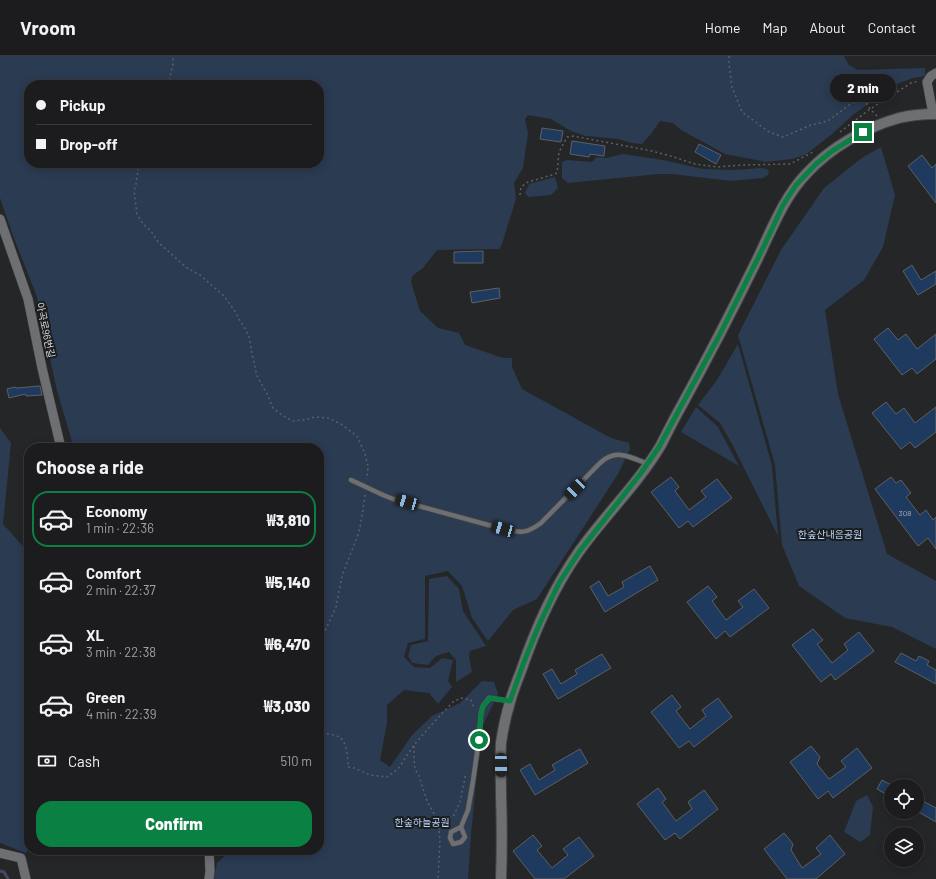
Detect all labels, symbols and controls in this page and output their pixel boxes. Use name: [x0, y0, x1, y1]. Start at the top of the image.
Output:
text: Vroom: [20, 16, 76, 39]
text: Home: [705, 19, 741, 36]
text: Map: [763, 19, 787, 36]
text: About: [809, 19, 846, 36]
text: Contact: [868, 19, 916, 36]
callout: 2 min: [830, 74, 896, 102]
text: 2 min: [847, 80, 879, 96]
text: Pickup: [60, 96, 106, 114]
route end: [854, 123, 872, 141]
text: Drop-off: [60, 135, 118, 153]
street label: 아곡로96번길: [34, 301, 58, 359]
text: Choose a ride: [36, 456, 144, 478]
car: [562, 476, 588, 502]
car: [394, 493, 420, 511]
icon: car: [38, 501, 74, 537]
text: Economy: [86, 502, 147, 520]
house number: 308: [899, 508, 911, 518]
text: ₩3,810: [267, 511, 310, 529]
text: 1 min · 22:36: [86, 520, 154, 536]
car: [490, 520, 516, 538]
park label: 한숲산내음공원: [798, 528, 862, 540]
icon: car: [38, 563, 74, 599]
text: Comfort: [86, 564, 141, 582]
text: ₩5,140: [266, 573, 310, 591]
text: 2 min · 22:37: [86, 582, 156, 598]
icon: car: [38, 625, 74, 661]
text: XL: [86, 626, 104, 644]
text: ₩6,470: [265, 635, 310, 653]
text: 3 min · 22:38: [86, 644, 156, 660]
icon: car: [38, 687, 74, 723]
text: Green: [86, 688, 125, 706]
text: ₩3,030: [264, 697, 310, 715]
text: 4 min · 22:39: [86, 706, 157, 722]
route start: [470, 731, 488, 749]
icon: cash: [36, 750, 58, 772]
text: Cash: [68, 752, 100, 770]
text: 510 m: [280, 753, 312, 769]
car: [495, 753, 507, 777]
map controls: [884, 779, 924, 867]
button: locate: [884, 779, 924, 819]
button: Confirm: [36, 801, 312, 847]
park label: 한숲하늘공원: [394, 816, 450, 828]
button: layers: [884, 827, 924, 867]

